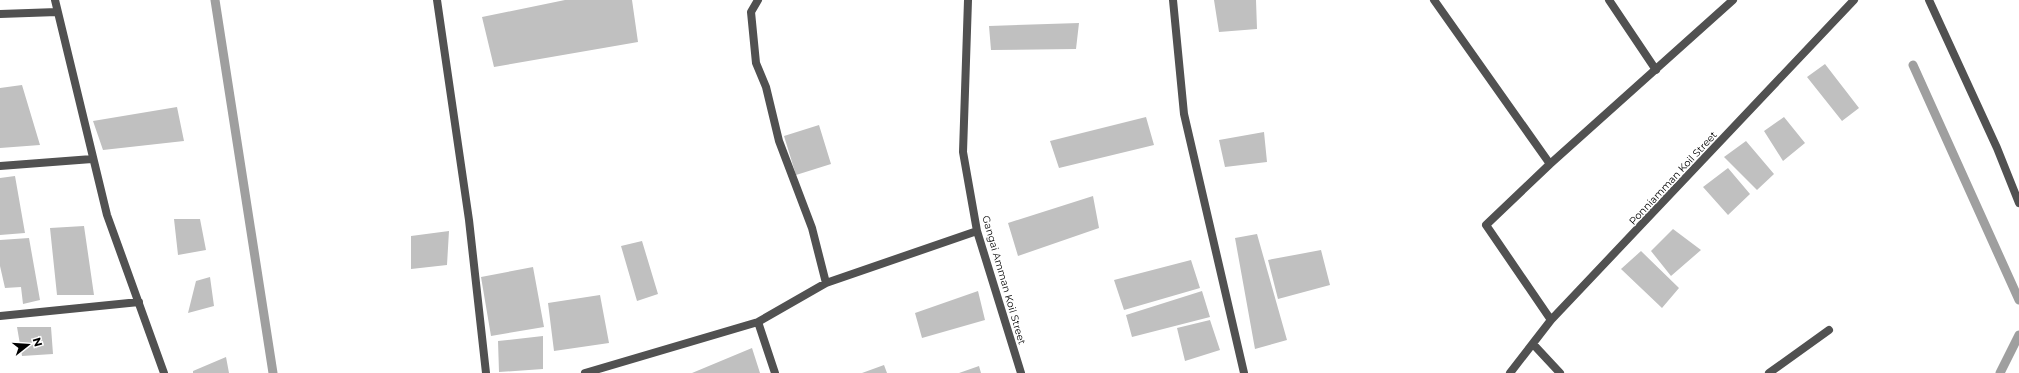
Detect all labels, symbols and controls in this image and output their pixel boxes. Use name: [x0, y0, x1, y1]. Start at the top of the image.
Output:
street label: Ponniamman Koil Street: [1626, 128, 1720, 228]
street label: Gangai Amman Koil Street: [979, 214, 1029, 346]
north arrow: [8, 325, 48, 365]
text: N: [30, 336, 46, 348]

